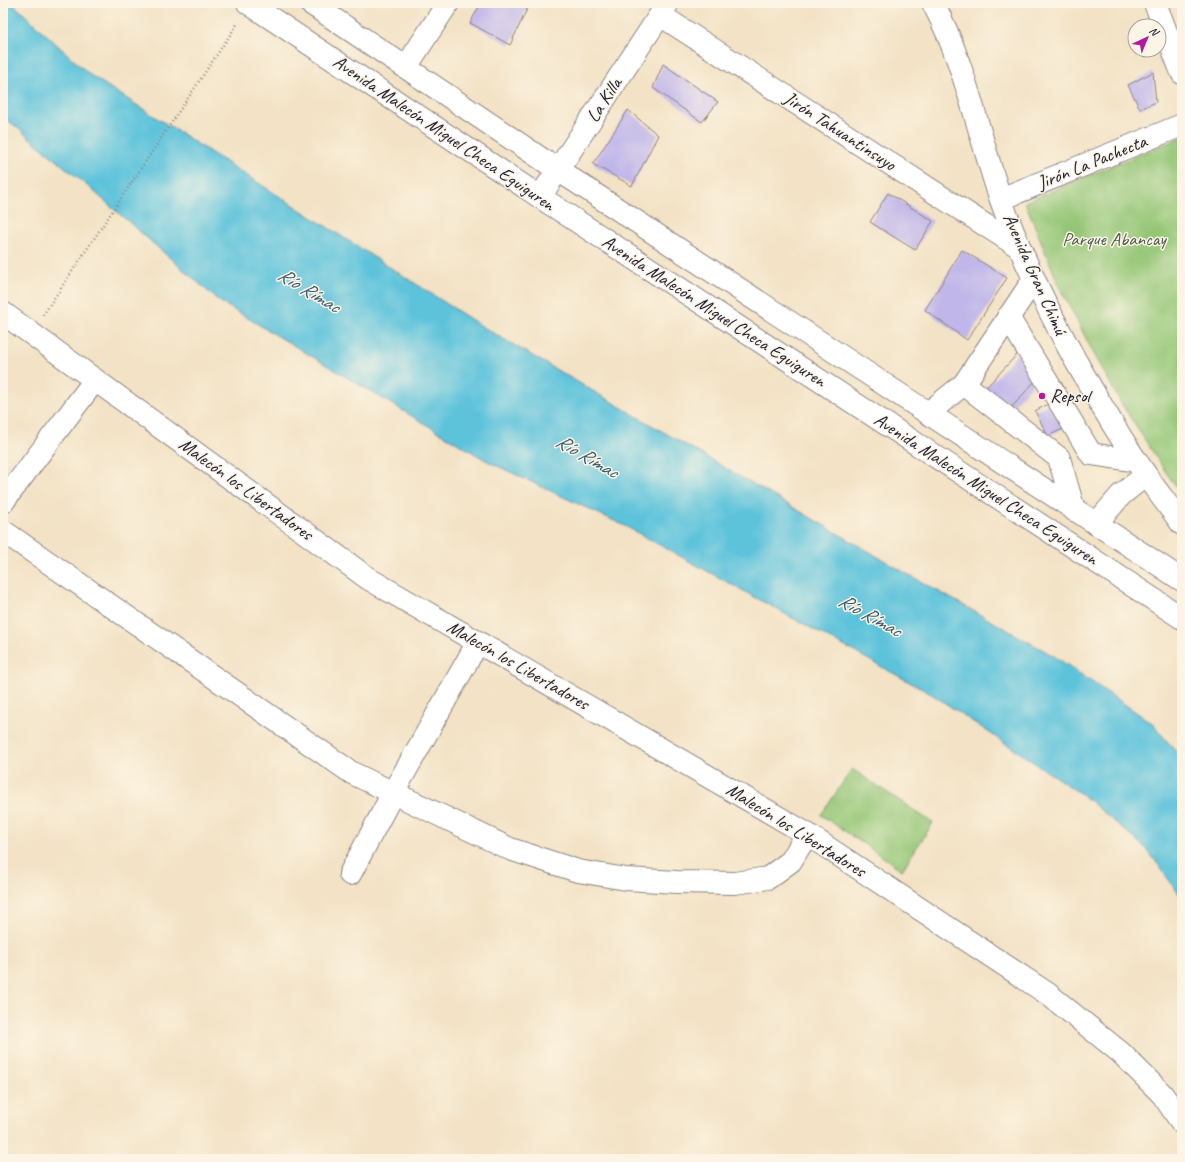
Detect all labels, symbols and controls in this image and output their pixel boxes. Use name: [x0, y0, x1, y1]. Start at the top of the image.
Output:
north arrow: [1127, 18, 1167, 58]
text: N: [1147, 23, 1163, 40]
street label: Avenida Malecón Miguel Checa Eguiguren: [328, 50, 561, 217]
street label: La Killa: [581, 71, 628, 127]
street label: Jirón Tahuantinsuyo: [779, 85, 902, 177]
street label: Jirón La Pachecta: [1033, 129, 1152, 195]
street label: Avenida Gran Chimú: [998, 210, 1073, 340]
park label: Parque Abancay: [1062, 227, 1167, 251]
street label: Avenida Malecón Miguel Checa Eguiguren: [597, 229, 832, 393]
water label: Río Rímac: [273, 262, 347, 320]
place label: Repsol: [1050, 384, 1094, 408]
marker: Repsol: [1037, 391, 1047, 401]
street label: Avenida Malecón Miguel Checa Eguiguren: [869, 407, 1104, 571]
water label: Río Rímac: [551, 428, 625, 485]
street label: Malecón los Libertadores: [174, 432, 319, 547]
water label: Río Rímac: [834, 588, 908, 644]
street label: Malecón los Libertadores: [443, 615, 595, 716]
street label: Malecón los Libertadores: [722, 777, 872, 883]

